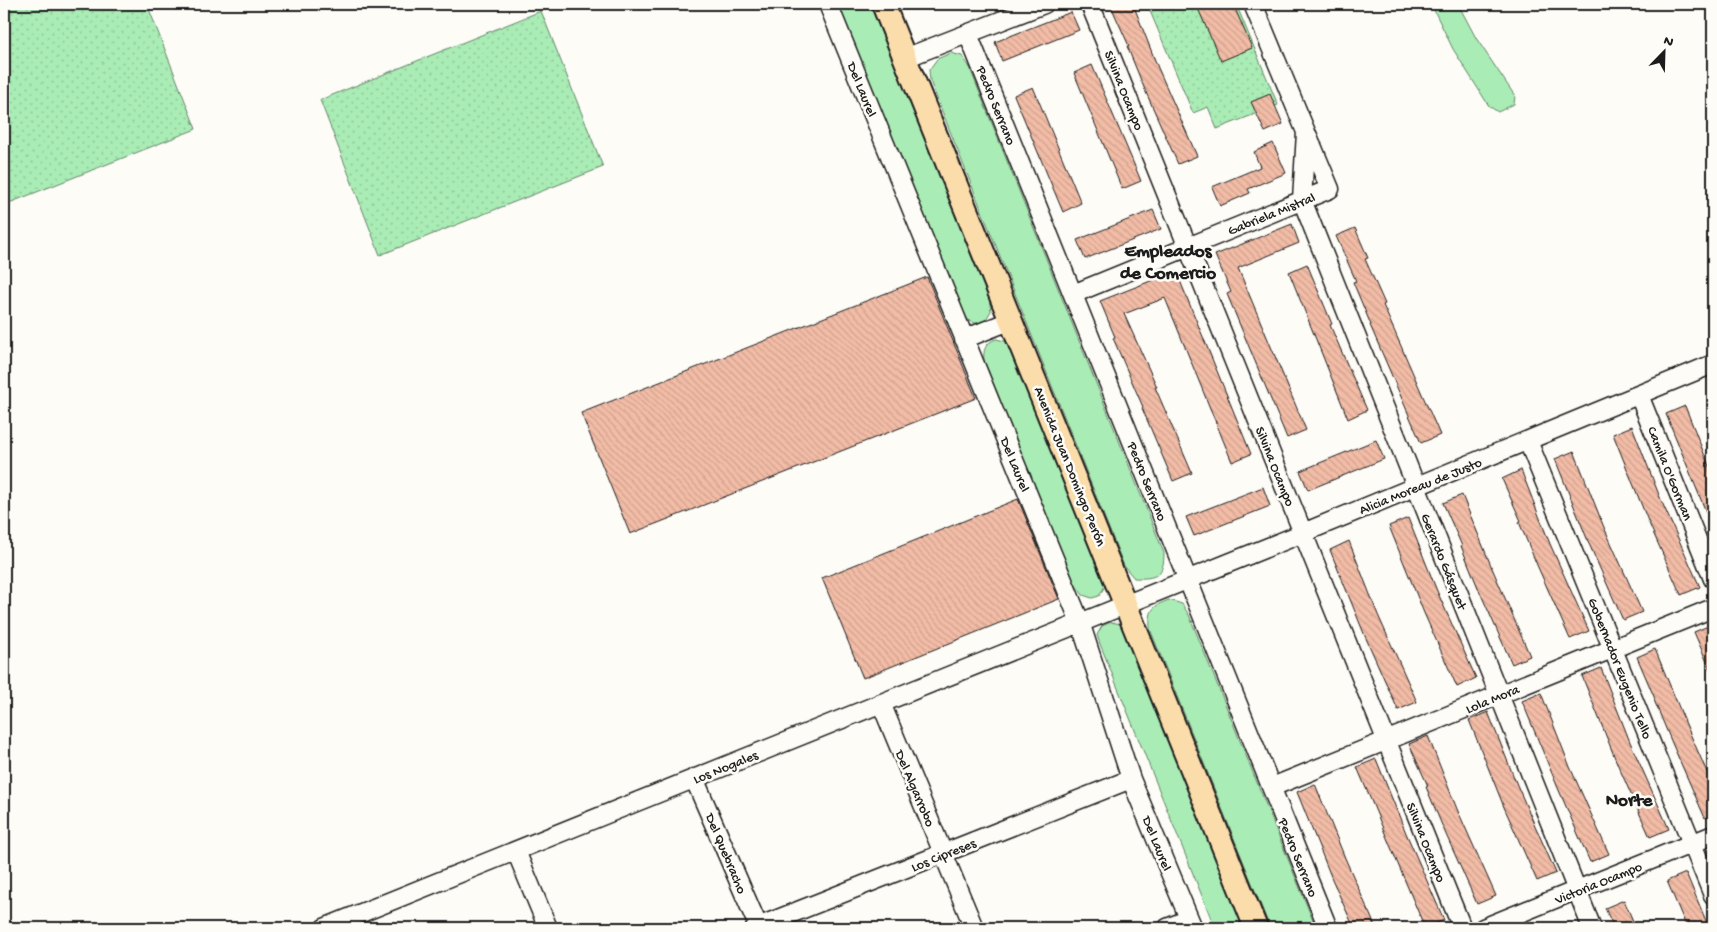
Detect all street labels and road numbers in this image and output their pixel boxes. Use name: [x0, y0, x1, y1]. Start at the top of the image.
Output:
street label: Silvina Ocampo: [1099, 49, 1146, 133]
street label: Del Laurel: [842, 59, 879, 120]
street label: Pedro Serrano: [971, 63, 1018, 148]
street label: Gabriela Mistral: [1226, 190, 1318, 241]
street label: Avenida Juan Domingo Perón: [1029, 385, 1109, 550]
street label: Camila O'Gorman: [1642, 424, 1695, 524]
street label: Silvina Ocampo: [1250, 425, 1297, 509]
street label: Del Laurel: [995, 434, 1032, 495]
street label: Pedro Serrano: [1122, 439, 1169, 524]
street label: Alicia Moreau de Justo: [1357, 455, 1485, 520]
street label: Gerardo Gásquet: [1416, 511, 1470, 614]
street label: Gobernador Eugenio Tello: [1583, 596, 1655, 742]
street label: Lola Mora: [1464, 681, 1523, 719]
street label: Los Nogales: [691, 747, 762, 789]
street label: Del Algarrobo: [890, 747, 937, 830]
street label: Silvina Ocampo: [1401, 801, 1448, 885]
street label: Del Quebracho: [700, 810, 749, 897]
street label: Del Laurel: [1137, 813, 1174, 874]
street label: Pedro Serrano: [1273, 815, 1320, 900]
street label: Los Cipreses: [909, 835, 979, 877]
street label: Victoria Ocampo: [1552, 859, 1645, 910]

